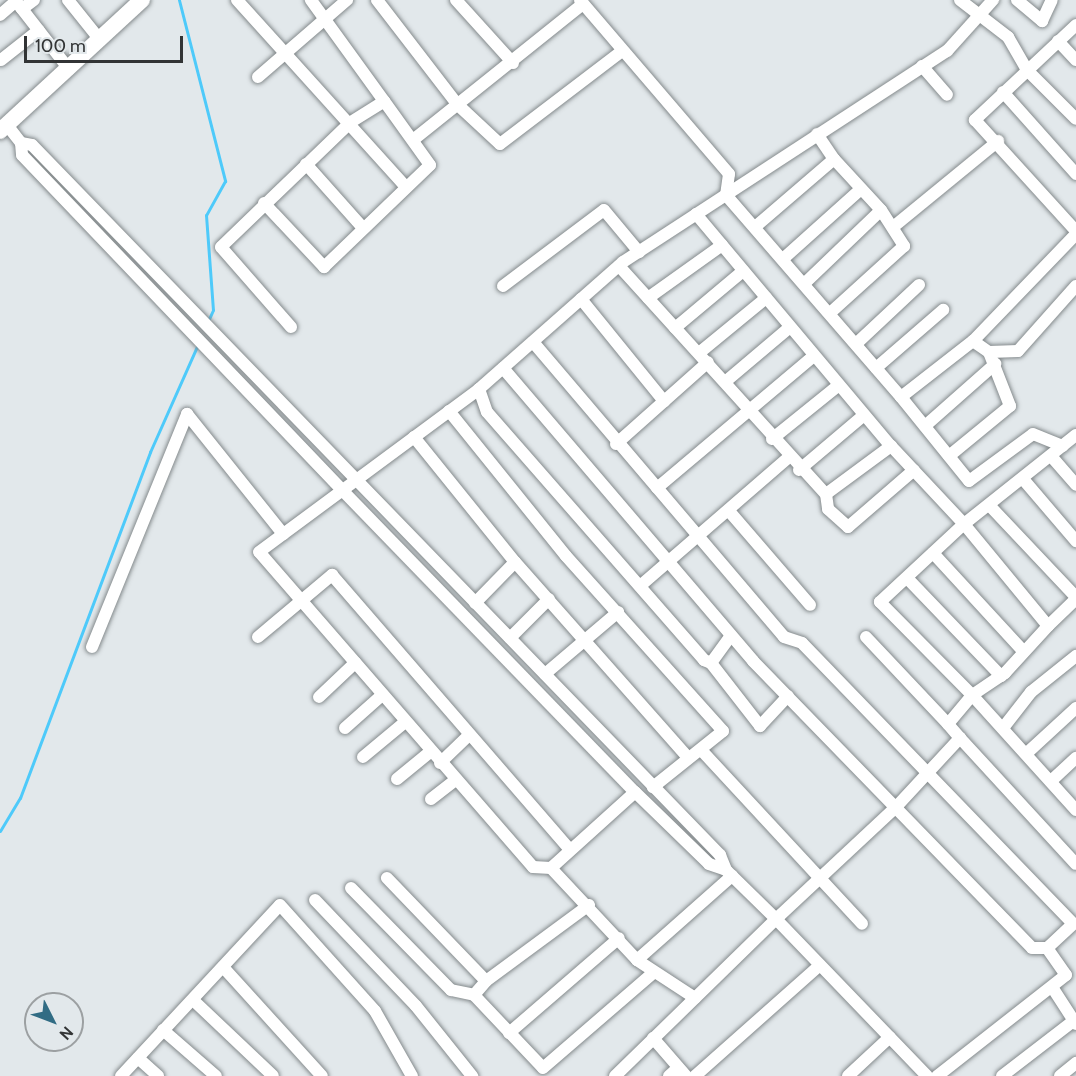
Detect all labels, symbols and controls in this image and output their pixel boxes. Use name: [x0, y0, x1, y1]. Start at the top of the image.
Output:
scale bar: [27, 24, 186, 62]
text: 100 m: [35, 35, 86, 57]
north arrow: [24, 992, 84, 1052]
text: N: [55, 1022, 77, 1044]

